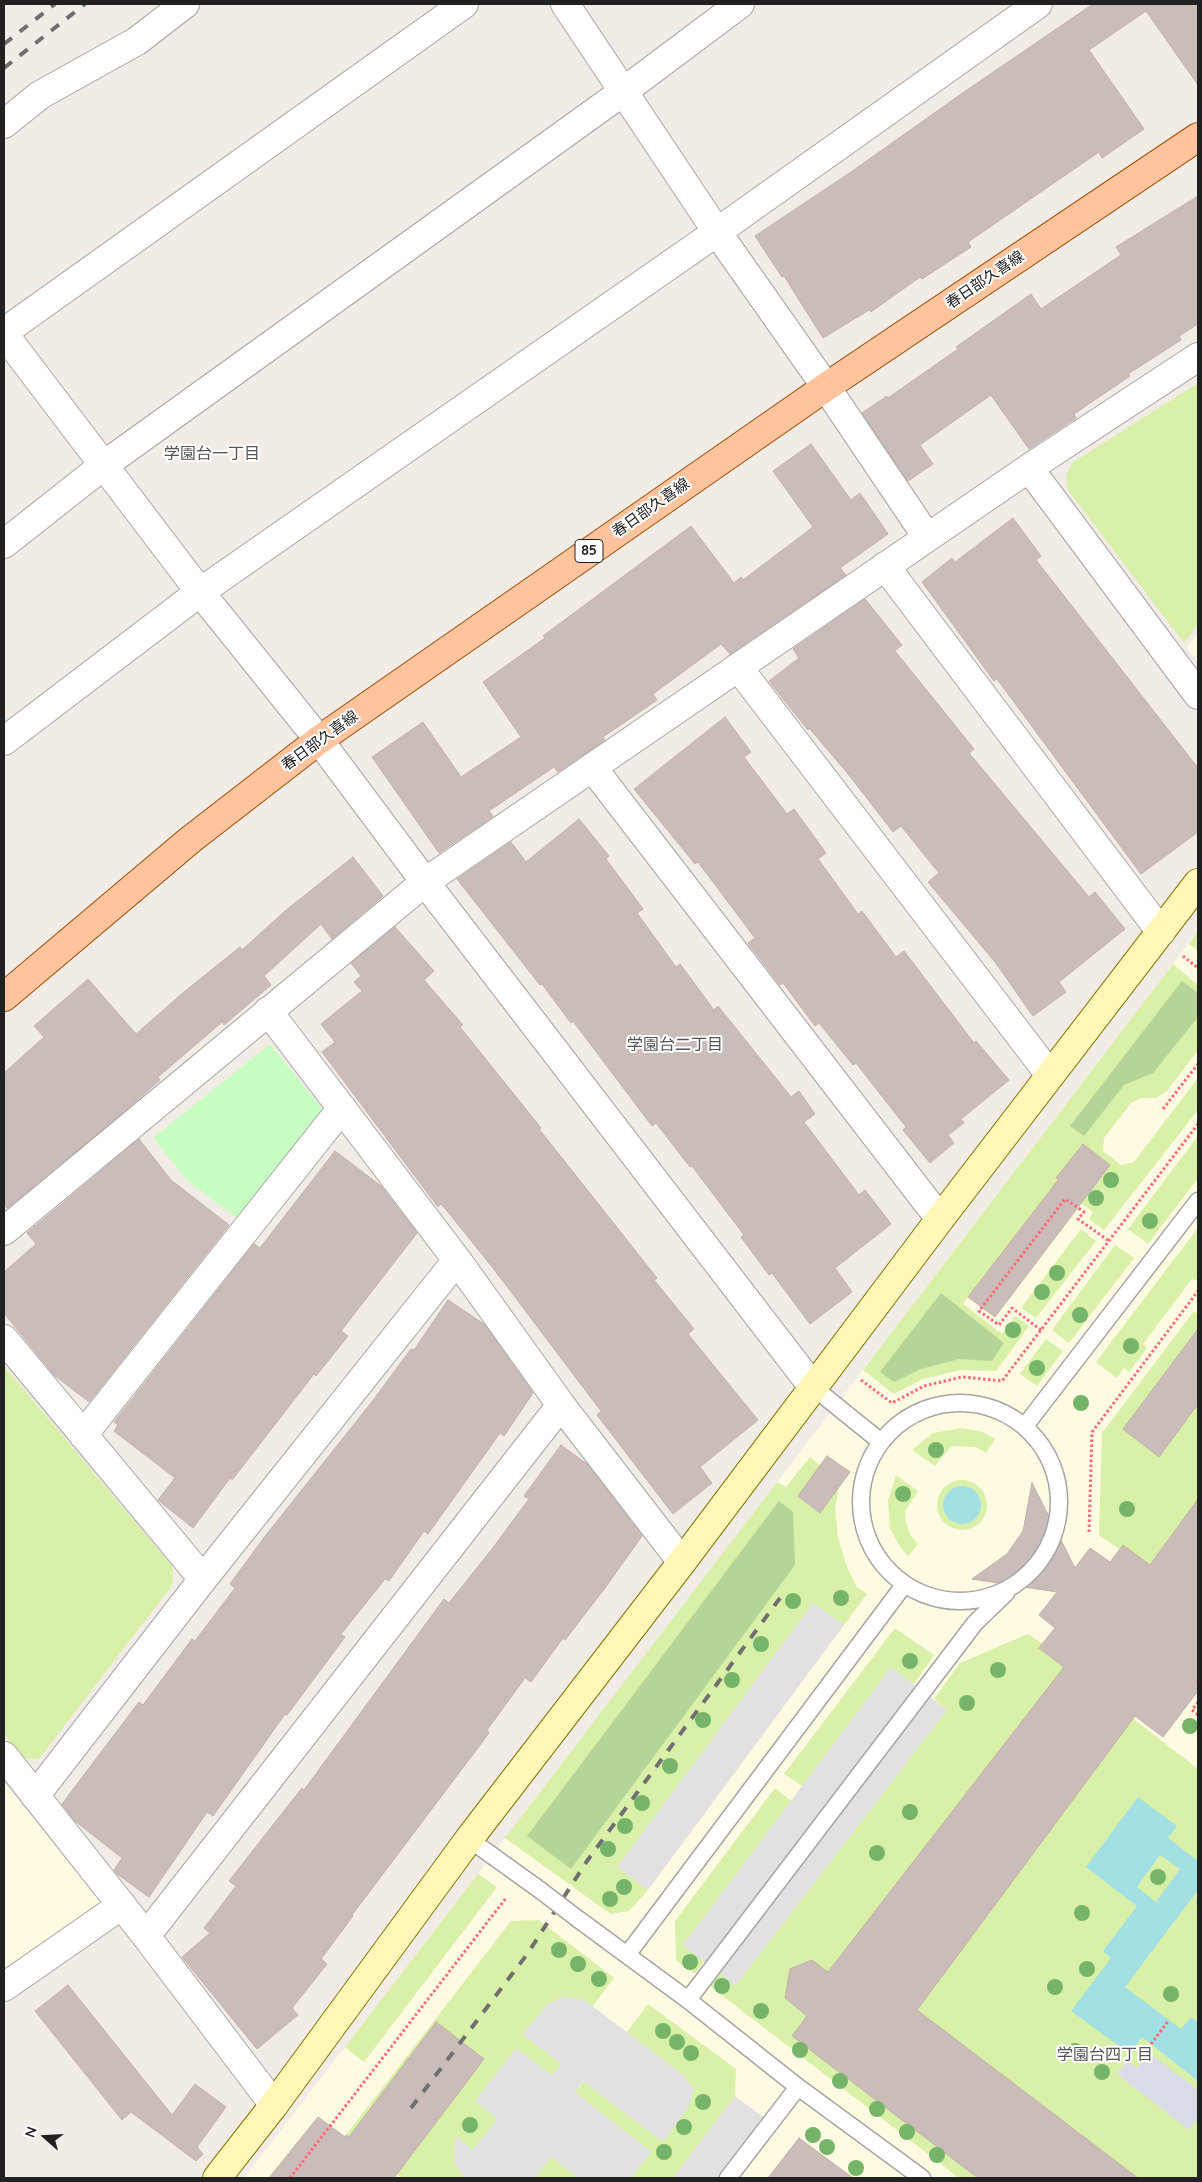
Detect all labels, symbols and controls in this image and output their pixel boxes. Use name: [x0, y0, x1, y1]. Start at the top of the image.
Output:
street label: 春日部久喜線: [943, 247, 1027, 313]
district label: 学園台一丁目: [164, 444, 260, 464]
street label: 春日部久喜線: [609, 475, 693, 541]
road number: 85: [575, 540, 603, 562]
street label: 春日部久喜線: [278, 707, 362, 775]
district label: 学園台二丁目: [627, 1035, 723, 1055]
district label: 学園台四丁目: [1057, 2045, 1153, 2065]
north arrow: [20, 2112, 70, 2162]
text: N: [21, 2124, 41, 2140]

